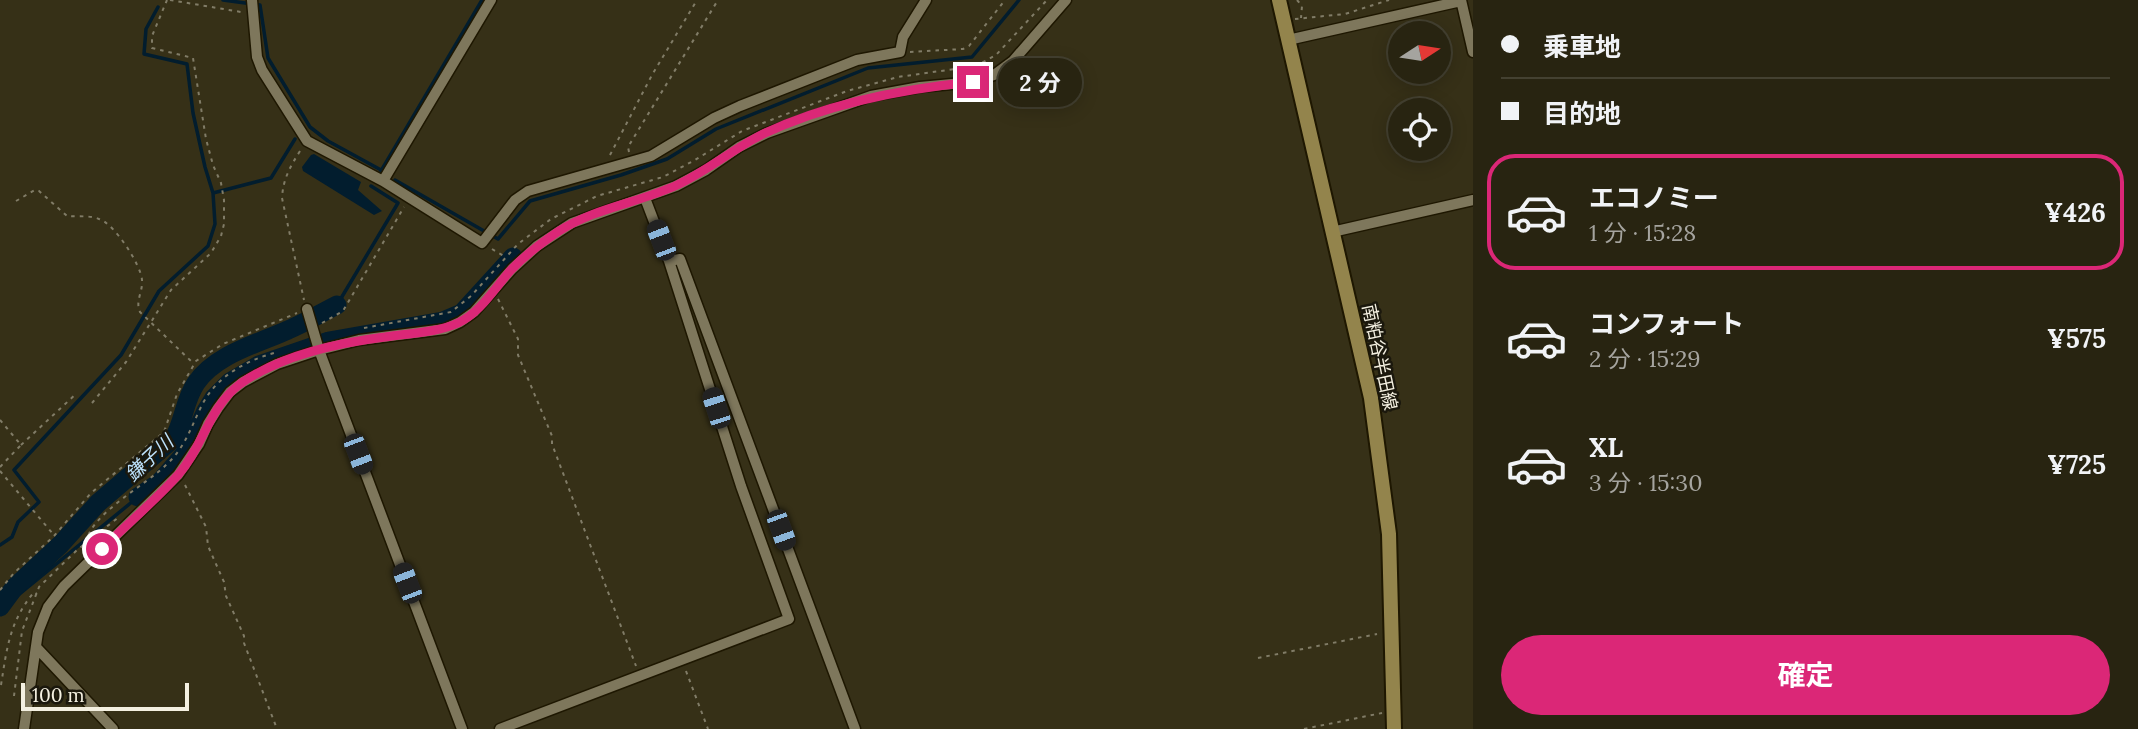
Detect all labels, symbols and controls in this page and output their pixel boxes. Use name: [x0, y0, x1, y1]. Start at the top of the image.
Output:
north arrow: [1388, 21, 1451, 84]
map controls: [1388, 21, 1451, 161]
text: 乗車地: [1543, 30, 1621, 63]
callout: 2 分: [998, 57, 1082, 106]
route end: [957, 66, 989, 98]
text: 2 分: [1019, 68, 1061, 97]
text: 目的地: [1543, 97, 1621, 130]
button: locate: [1388, 98, 1451, 161]
icon: car: [1505, 181, 1568, 244]
text: エコノミー: [1589, 181, 1719, 214]
text: ¥426: [2044, 196, 2106, 229]
car: [644, 217, 679, 263]
text: 1 分 · 15:28: [1589, 218, 1696, 247]
street label: 南粕谷半田線: [1358, 302, 1402, 412]
icon: car: [1505, 307, 1568, 370]
text: コンフォート: [1589, 307, 1744, 340]
text: ¥575: [2047, 322, 2106, 355]
text: 2 分 · 15:29: [1589, 344, 1701, 373]
car: [700, 385, 733, 431]
water label: 鎌子川: [120, 428, 179, 486]
car: [341, 431, 376, 477]
text: XL: [1589, 431, 1623, 464]
icon: car: [1505, 433, 1568, 496]
text: ¥725: [2047, 448, 2106, 481]
text: 3 分 · 15:30: [1589, 468, 1702, 497]
car: [764, 507, 799, 553]
route start: [86, 533, 118, 565]
car: [390, 560, 425, 606]
button: 確定: [1501, 635, 2110, 715]
scale bar: [21, 680, 189, 712]
text: 100 m: [32, 683, 85, 707]

